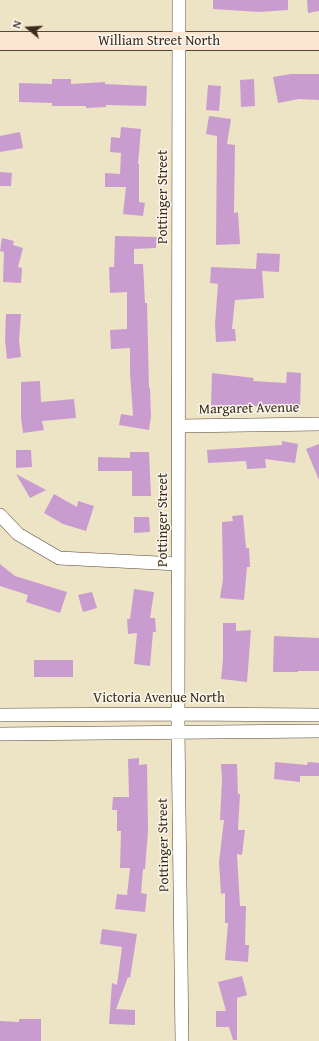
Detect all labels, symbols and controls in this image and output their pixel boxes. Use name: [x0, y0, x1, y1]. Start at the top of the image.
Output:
north arrow: [8, 8, 48, 48]
text: N: [8, 18, 25, 30]
street label: William Street North: [98, 33, 220, 49]
street label: Pottinger Street: [155, 150, 171, 244]
street label: Margaret Avenue: [199, 400, 299, 418]
street label: Pottinger Street: [155, 473, 171, 567]
street label: Victoria Avenue North: [93, 690, 225, 706]
street label: Pottinger Street: [155, 798, 173, 892]

